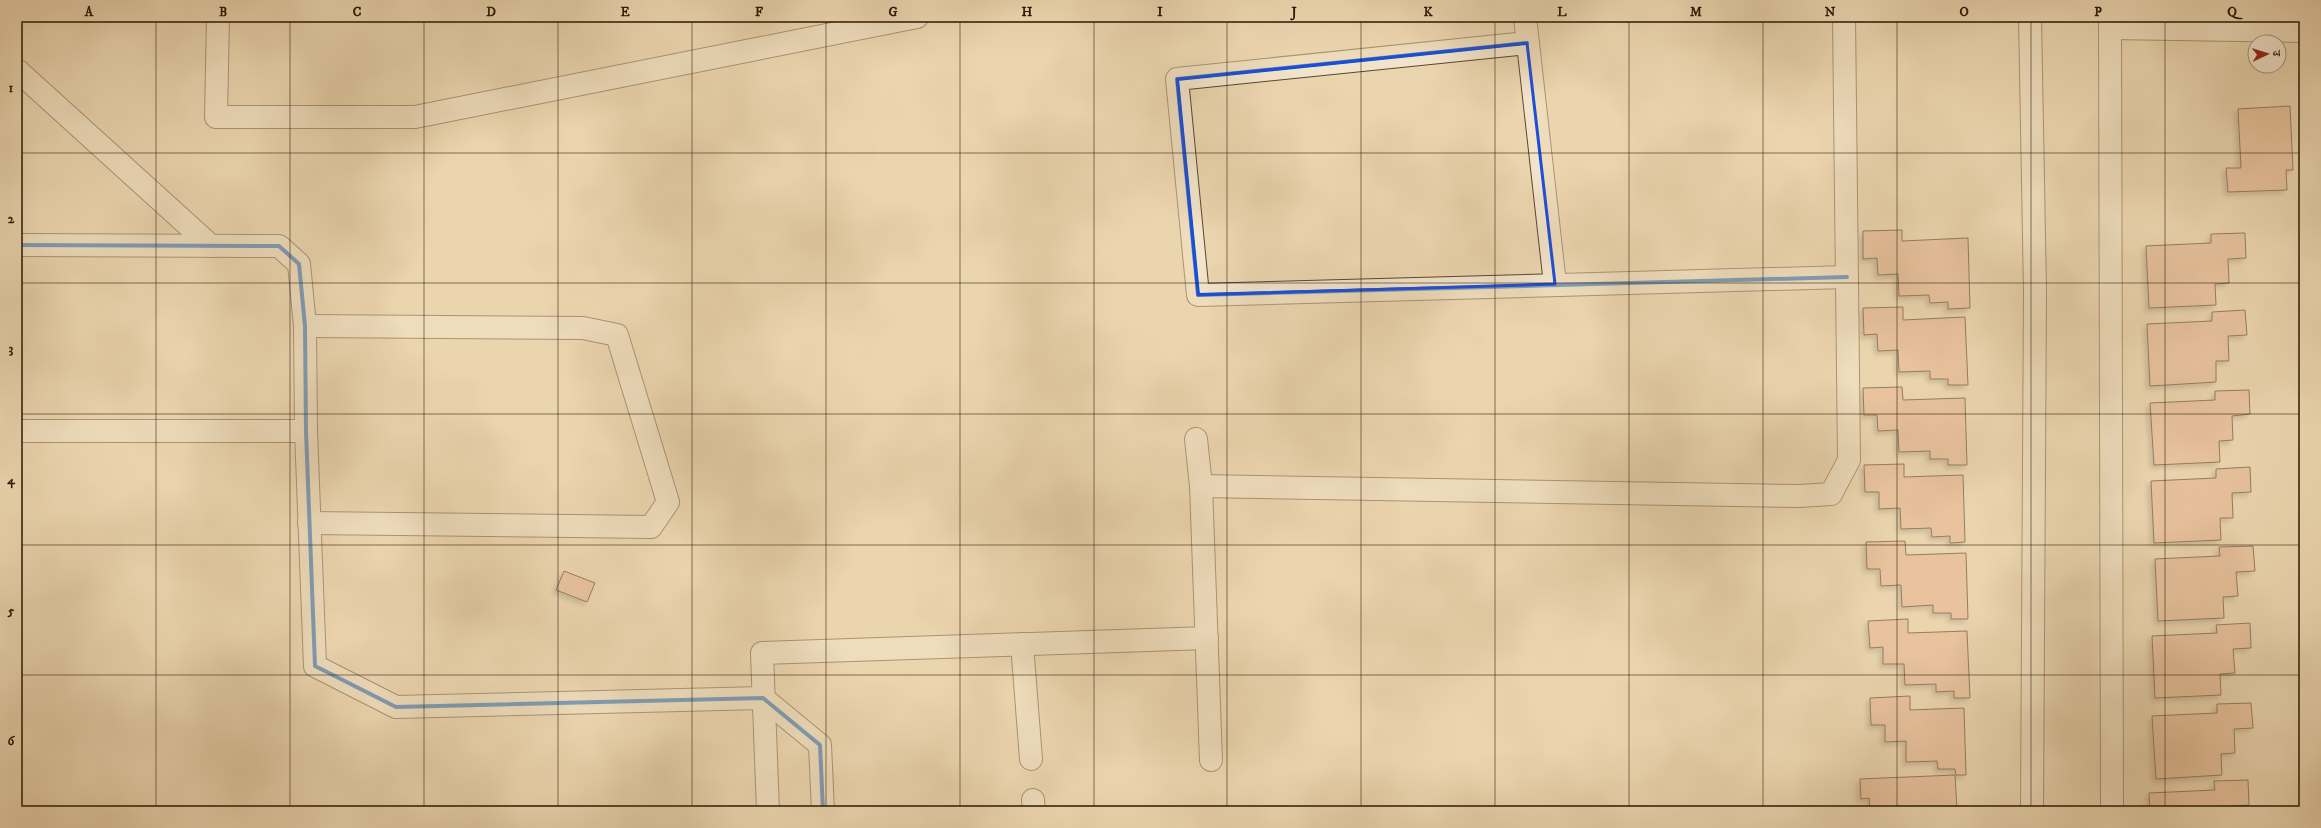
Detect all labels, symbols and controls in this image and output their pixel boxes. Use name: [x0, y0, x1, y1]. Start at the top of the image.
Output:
text: A: [84, 4, 94, 20]
text: B: [219, 4, 227, 20]
text: C: [353, 4, 362, 20]
text: D: [486, 4, 496, 20]
text: E: [620, 4, 630, 20]
text: F: [755, 4, 764, 20]
text: G: [888, 4, 898, 20]
text: H: [1022, 4, 1033, 20]
text: I: [1157, 4, 1163, 20]
text: J: [1289, 4, 1297, 21]
text: K: [1423, 4, 1433, 20]
text: L: [1557, 4, 1567, 20]
text: M: [1690, 4, 1702, 20]
text: N: [1825, 4, 1836, 20]
text: O: [1959, 4, 1969, 20]
text: P: [2094, 4, 2102, 20]
text: Q: [2227, 4, 2243, 20]
north arrow: [2247, 34, 2287, 74]
text: उ: [2269, 49, 2283, 58]
text: 1: [9, 80, 14, 96]
text: 2: [8, 211, 15, 227]
text: 3: [9, 341, 14, 357]
text: 4: [6, 472, 15, 489]
text: 5: [7, 603, 15, 619]
text: 6: [8, 733, 16, 749]

